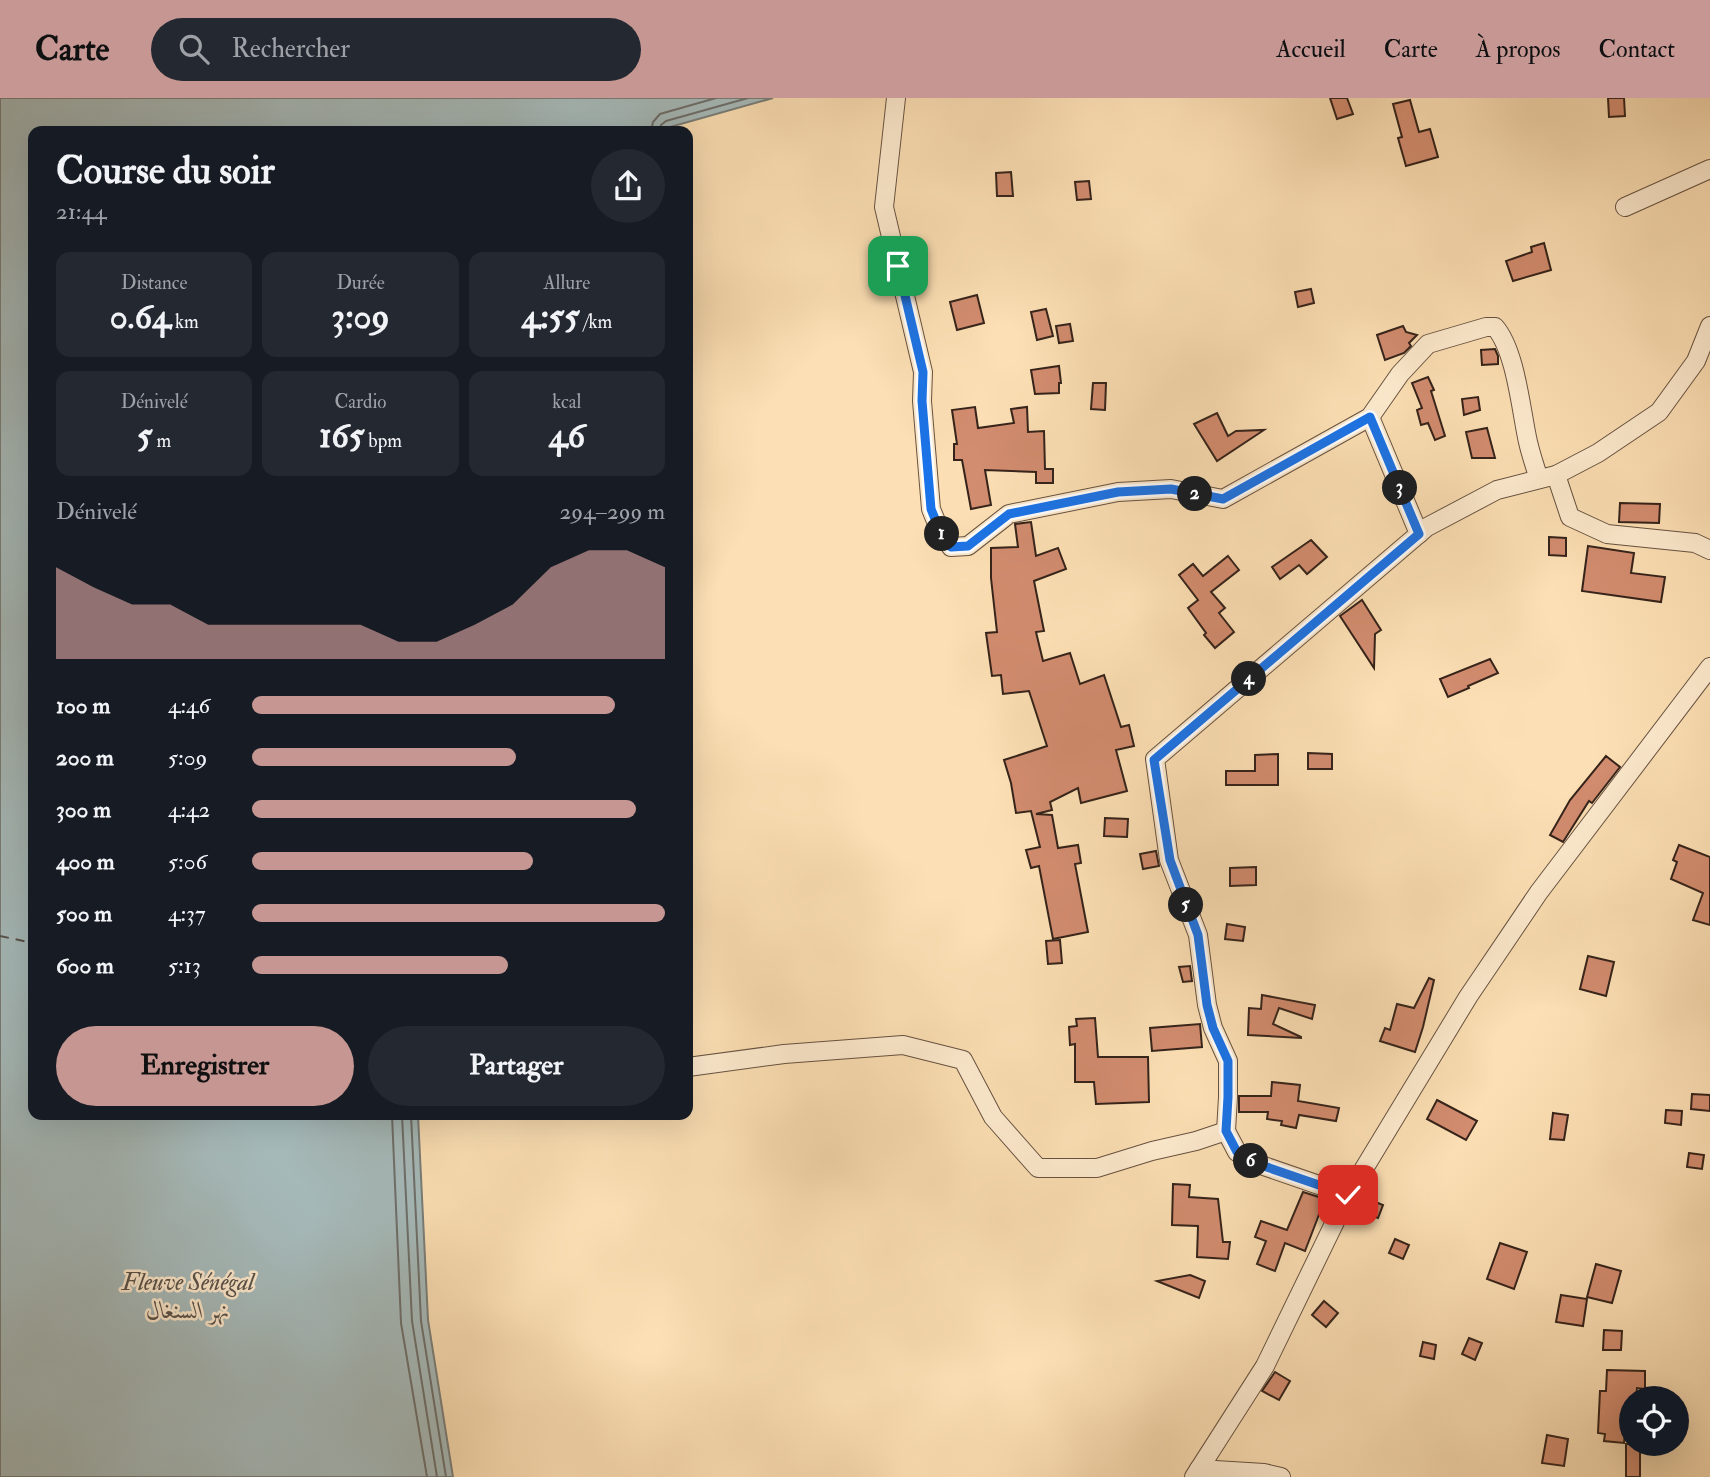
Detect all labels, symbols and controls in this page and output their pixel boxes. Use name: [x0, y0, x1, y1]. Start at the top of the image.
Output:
search box: [151, 18, 641, 81]
text: Carte: [35, 29, 109, 70]
icon: search: [175, 30, 213, 68]
text: Rechercher: [231, 33, 350, 65]
text: Accueil: [1276, 34, 1346, 65]
text: Carte: [1384, 34, 1438, 65]
text: À propos: [1476, 34, 1561, 65]
text: Contact: [1599, 34, 1675, 65]
text: Course du soir: [56, 147, 275, 195]
button: share: [591, 149, 665, 223]
text: 21:44: [56, 197, 106, 226]
pin: [868, 236, 928, 296]
icon: arrive: [879, 247, 917, 285]
text: Distance: [121, 271, 187, 295]
text: Durée: [336, 271, 385, 295]
text: Allure: [544, 271, 590, 295]
text: 0.64: [110, 295, 171, 339]
text: 3:09: [332, 295, 389, 339]
text: 4:55: [521, 295, 580, 339]
text: km: [171, 310, 199, 334]
text: /km: [580, 310, 612, 334]
text: Dénivelé: [121, 390, 188, 414]
text: Cardio: [334, 390, 387, 414]
text: kcal: [552, 390, 581, 414]
text: 5: [137, 414, 152, 458]
text: 165: [319, 414, 364, 458]
text: 46: [549, 414, 585, 458]
text: m: [152, 429, 171, 453]
text: bpm: [364, 429, 402, 453]
pin: 3: [1382, 470, 1418, 506]
text: 3: [1396, 475, 1403, 499]
pin: 2: [1178, 476, 1212, 512]
text: 2: [1190, 481, 1199, 505]
text: Dénivelé: [56, 497, 137, 526]
text: 294–299 m: [560, 497, 665, 526]
pin: 1: [925, 516, 960, 551]
text: 1: [938, 521, 945, 545]
pin: 4: [1232, 662, 1266, 696]
text: 4: [1243, 666, 1254, 690]
text: 100 m: [56, 691, 110, 720]
text: 4:46: [168, 691, 210, 720]
text: 200 m: [56, 743, 114, 772]
text: 5:09: [168, 743, 207, 772]
text: 300 m: [56, 795, 111, 824]
text: 4:42: [168, 795, 210, 824]
text: 400 m: [56, 847, 115, 876]
text: 5:06: [168, 847, 207, 876]
pin: 5: [1168, 888, 1204, 922]
text: 5: [1181, 892, 1190, 916]
text: 500 m: [56, 899, 112, 928]
text: 4:37: [168, 899, 205, 928]
text: 600 m: [56, 951, 114, 980]
text: 5:13: [168, 951, 201, 980]
button: Enregistrer: [56, 1026, 354, 1106]
button: Partager: [368, 1026, 665, 1106]
pin: 6: [1234, 1144, 1268, 1178]
text: 6: [1246, 1148, 1255, 1172]
pin: [1318, 1165, 1378, 1225]
icon: check: [1329, 1176, 1367, 1214]
water label: Fleuve Sénégal نهر السنغال: [121, 1267, 256, 1326]
map controls: [1619, 1386, 1689, 1456]
button: locate: [1619, 1386, 1689, 1456]

